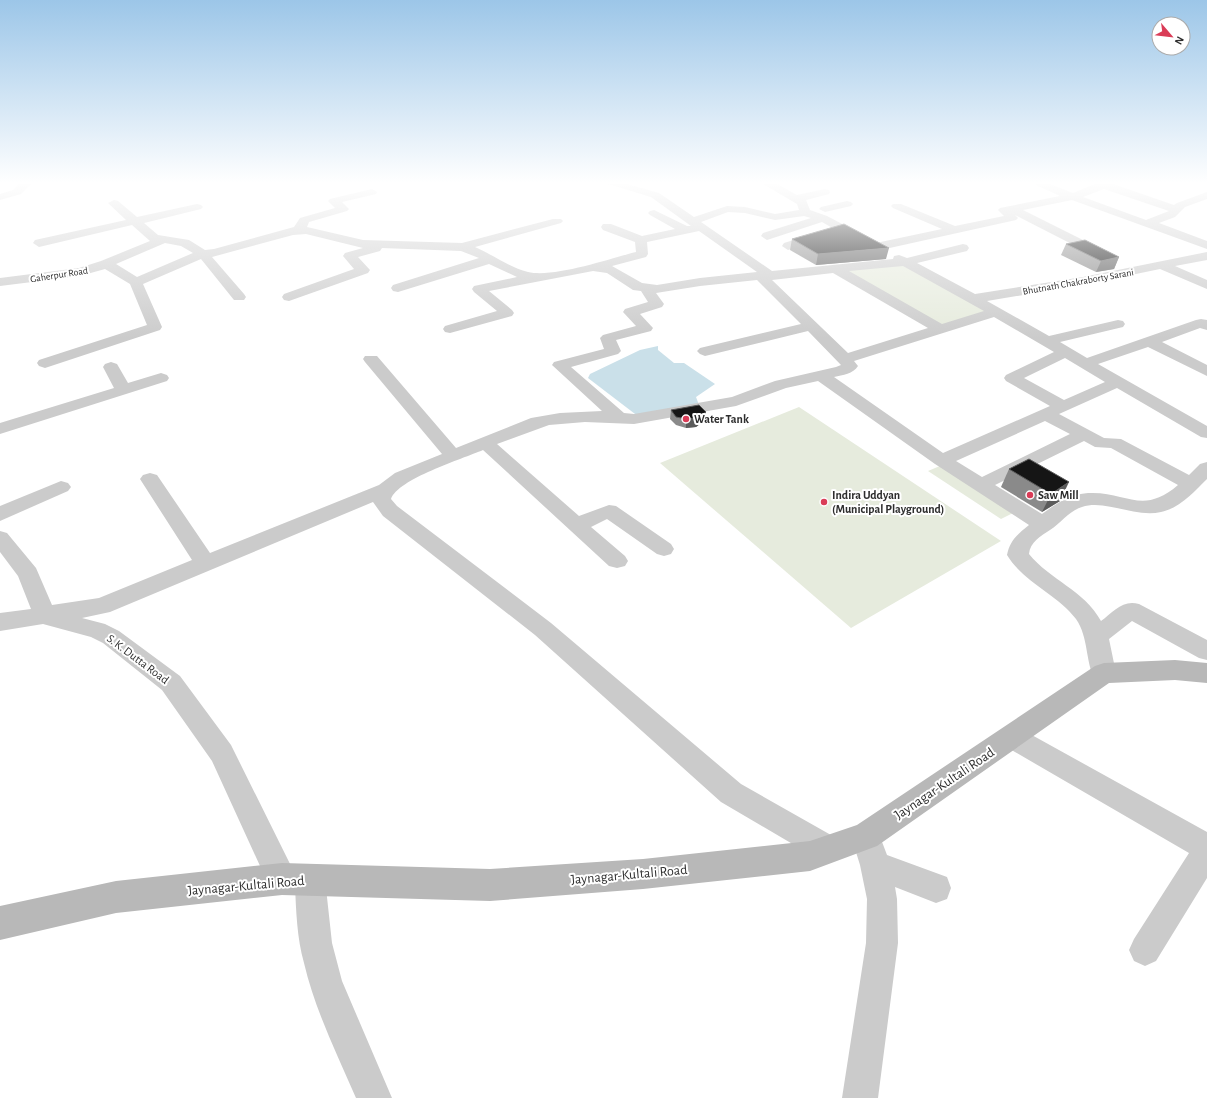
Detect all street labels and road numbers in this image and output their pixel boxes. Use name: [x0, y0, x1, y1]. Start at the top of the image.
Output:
street label: Gaherpur Road: [30, 265, 89, 284]
street label: Bhutnath Chakraborty Sarani: [1022, 267, 1134, 297]
street label: S. K. Dutta Road: [105, 632, 171, 686]
street label: Jaynagar-Kultali Road: [892, 745, 997, 822]
street label: Jaynagar-Kultali Road: [570, 863, 688, 887]
street label: Jaynagar-Kultali Road: [187, 874, 305, 898]

